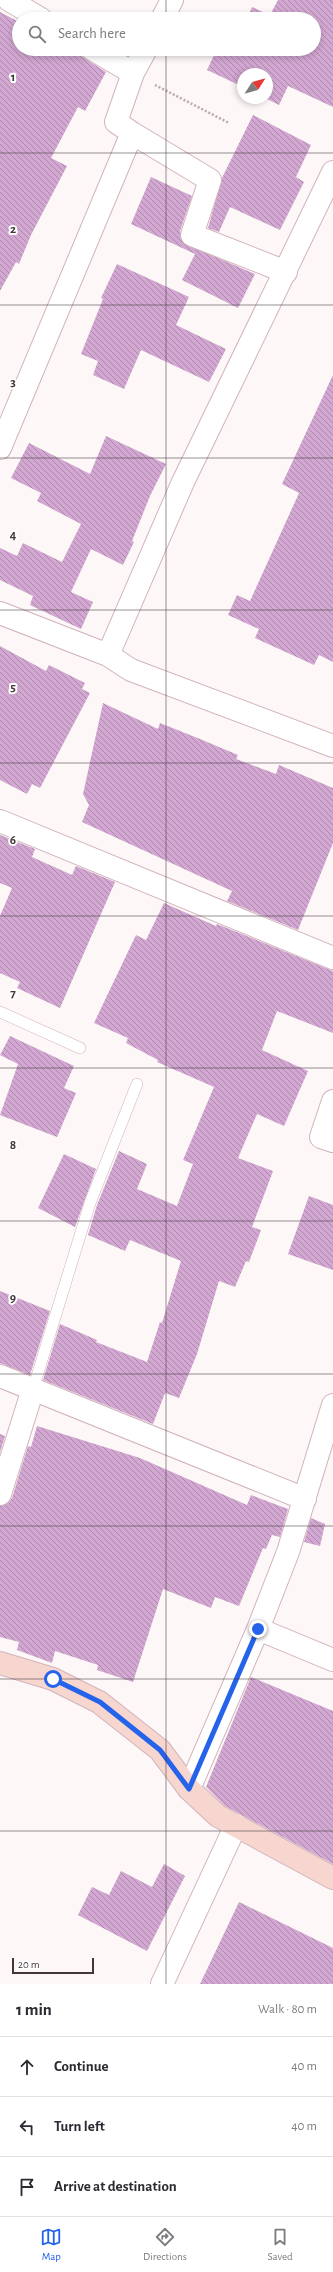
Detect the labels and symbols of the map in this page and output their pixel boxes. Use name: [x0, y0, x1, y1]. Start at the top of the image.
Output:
north arrow: [237, 68, 273, 104]
text: 1: [11, 71, 15, 84]
text: 2: [10, 223, 16, 236]
text: 3: [10, 376, 16, 389]
text: 4: [10, 529, 17, 542]
text: 5: [10, 681, 16, 694]
text: 6: [10, 834, 16, 847]
text: 7: [10, 987, 16, 1000]
text: 8: [10, 1139, 16, 1152]
text: 9: [10, 1292, 16, 1305]
route end: [249, 1620, 267, 1638]
route start: [44, 1670, 62, 1688]
scale bar: [12, 1956, 94, 1975]

